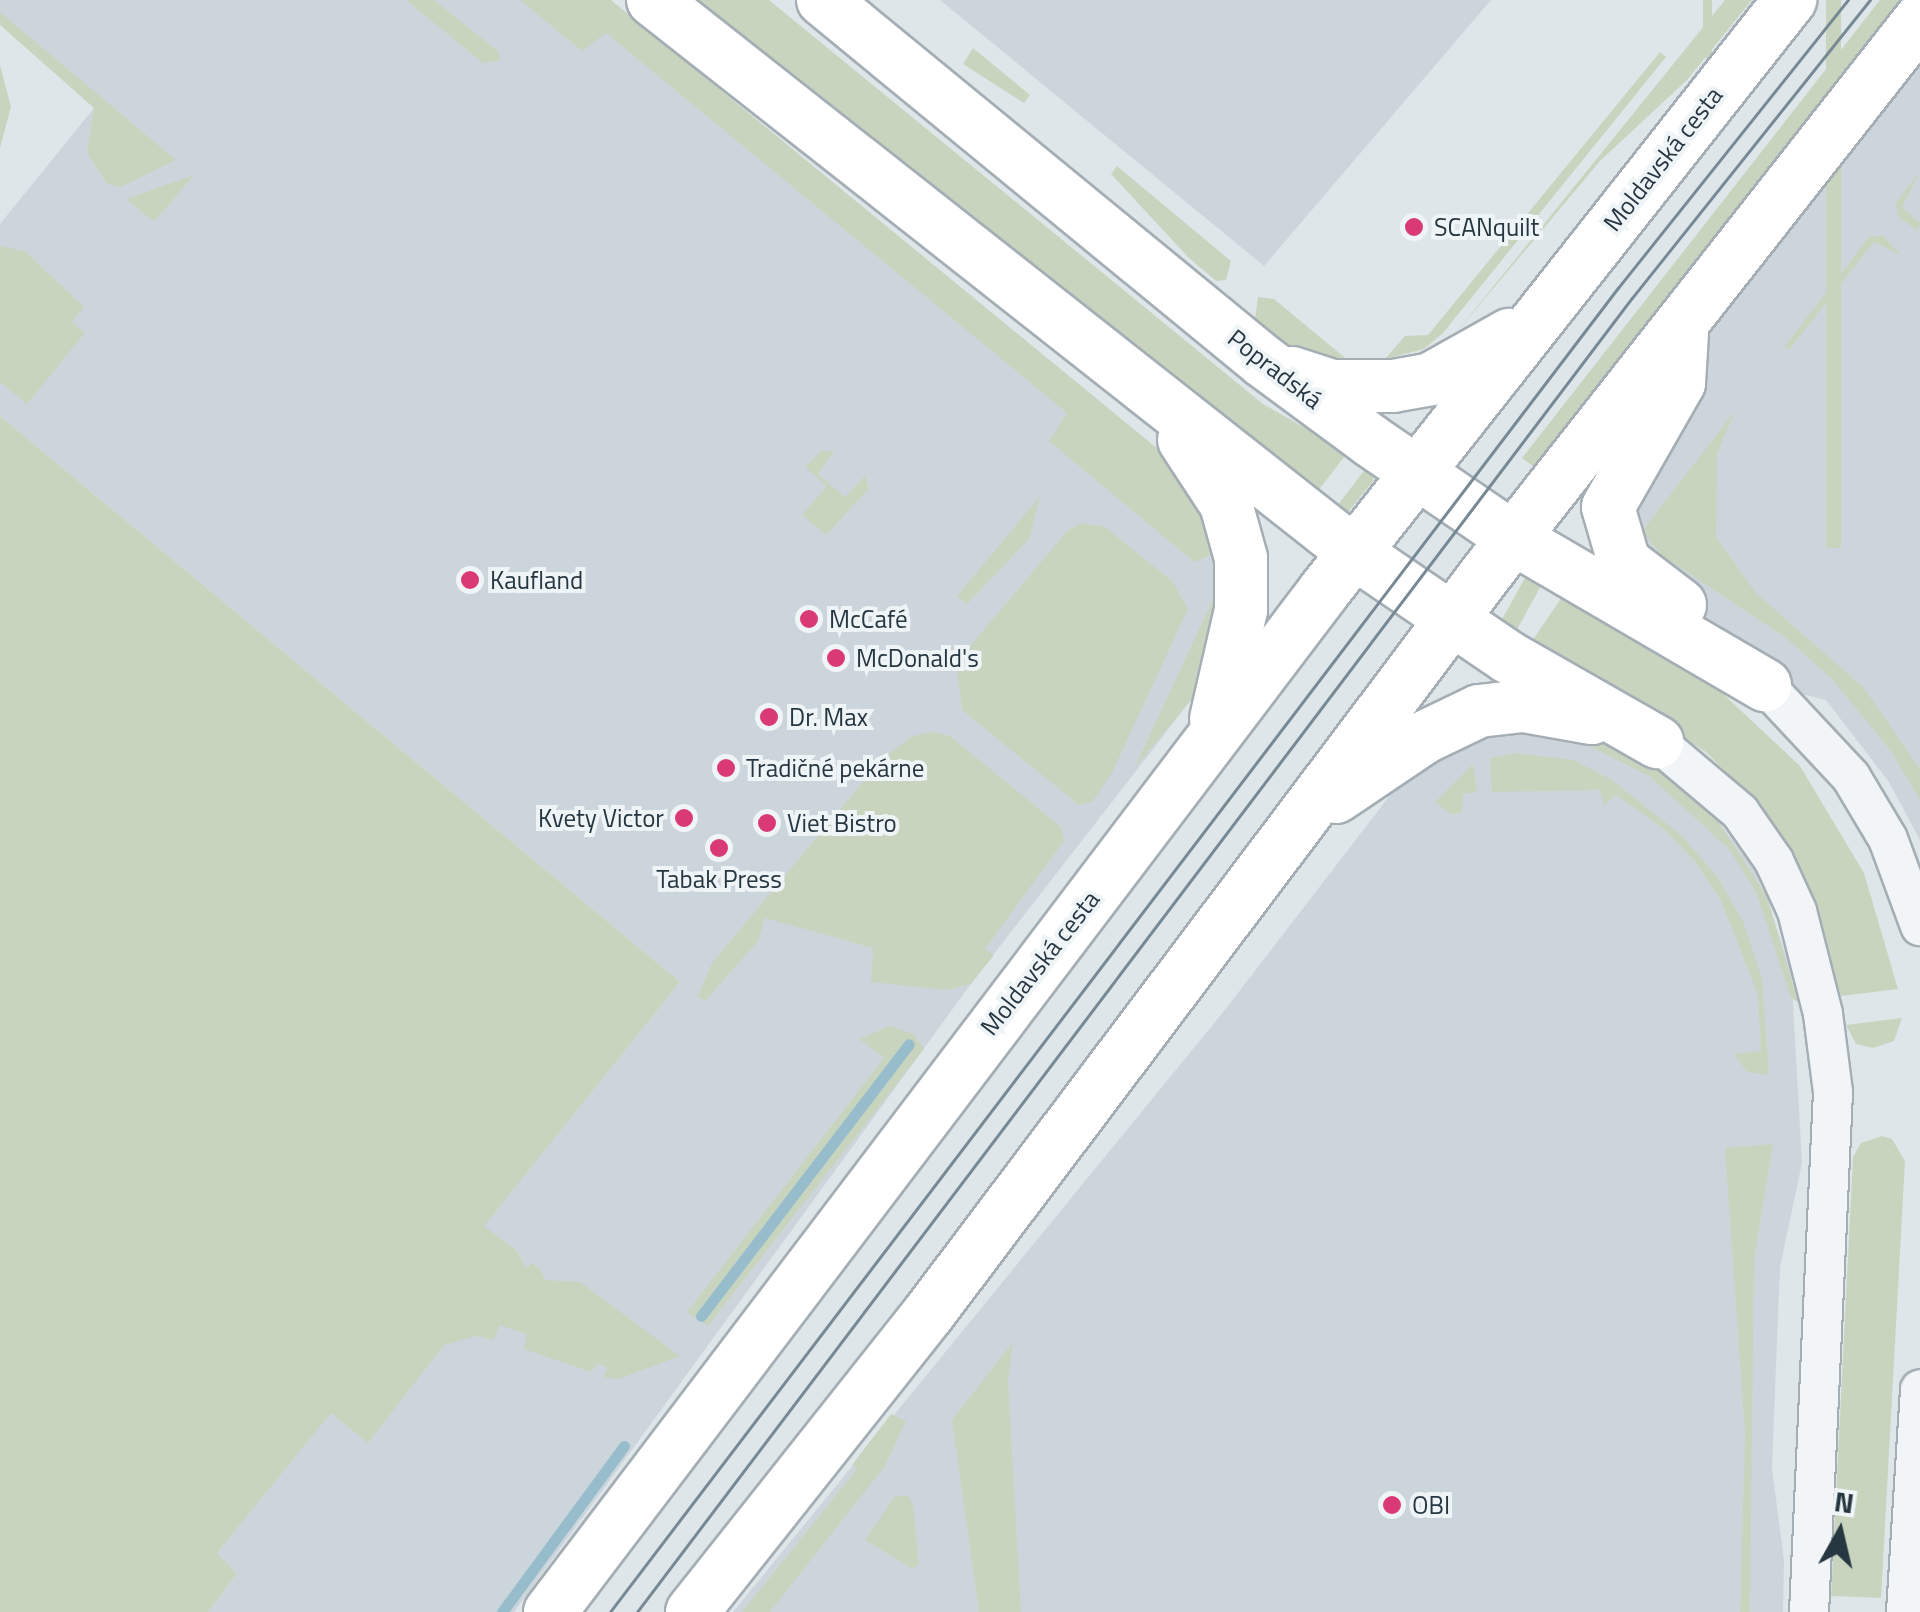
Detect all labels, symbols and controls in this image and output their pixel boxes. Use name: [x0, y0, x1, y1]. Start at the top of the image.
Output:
street label: Moldavská cesta: [1597, 81, 1729, 237]
place label: SCANquilt: [1434, 212, 1539, 242]
marker: SCANquilt: [1403, 216, 1425, 238]
street label: Popradská: [1222, 323, 1328, 415]
place label: Kaufland: [490, 565, 583, 595]
marker: Kaufland: [459, 569, 481, 591]
place label: McCafé: [829, 604, 908, 634]
marker: McCafé: [798, 608, 820, 630]
place label: McDonald's: [856, 643, 979, 673]
marker: McDonald's: [825, 647, 847, 669]
place label: Dr. Max: [789, 702, 868, 732]
marker: Dr. Max: [758, 706, 780, 728]
place label: Tradičné pekárne: [746, 753, 924, 783]
marker: Tradičné pekárne: [715, 757, 737, 779]
place label: Kvety Victor: [538, 803, 664, 833]
marker: Kvety Victor: [673, 807, 695, 829]
place label: Viet Bistro: [787, 808, 897, 838]
marker: Viet Bistro: [756, 812, 778, 834]
marker: Tabak Press: [708, 837, 730, 859]
place label: Tabak Press: [656, 864, 782, 894]
street label: Moldavská cesta: [974, 885, 1106, 1041]
text: N: [1832, 1479, 1857, 1524]
north arrow: [1790, 1482, 1890, 1582]
place label: OBI: [1412, 1490, 1450, 1520]
marker: OBI: [1381, 1494, 1403, 1516]

